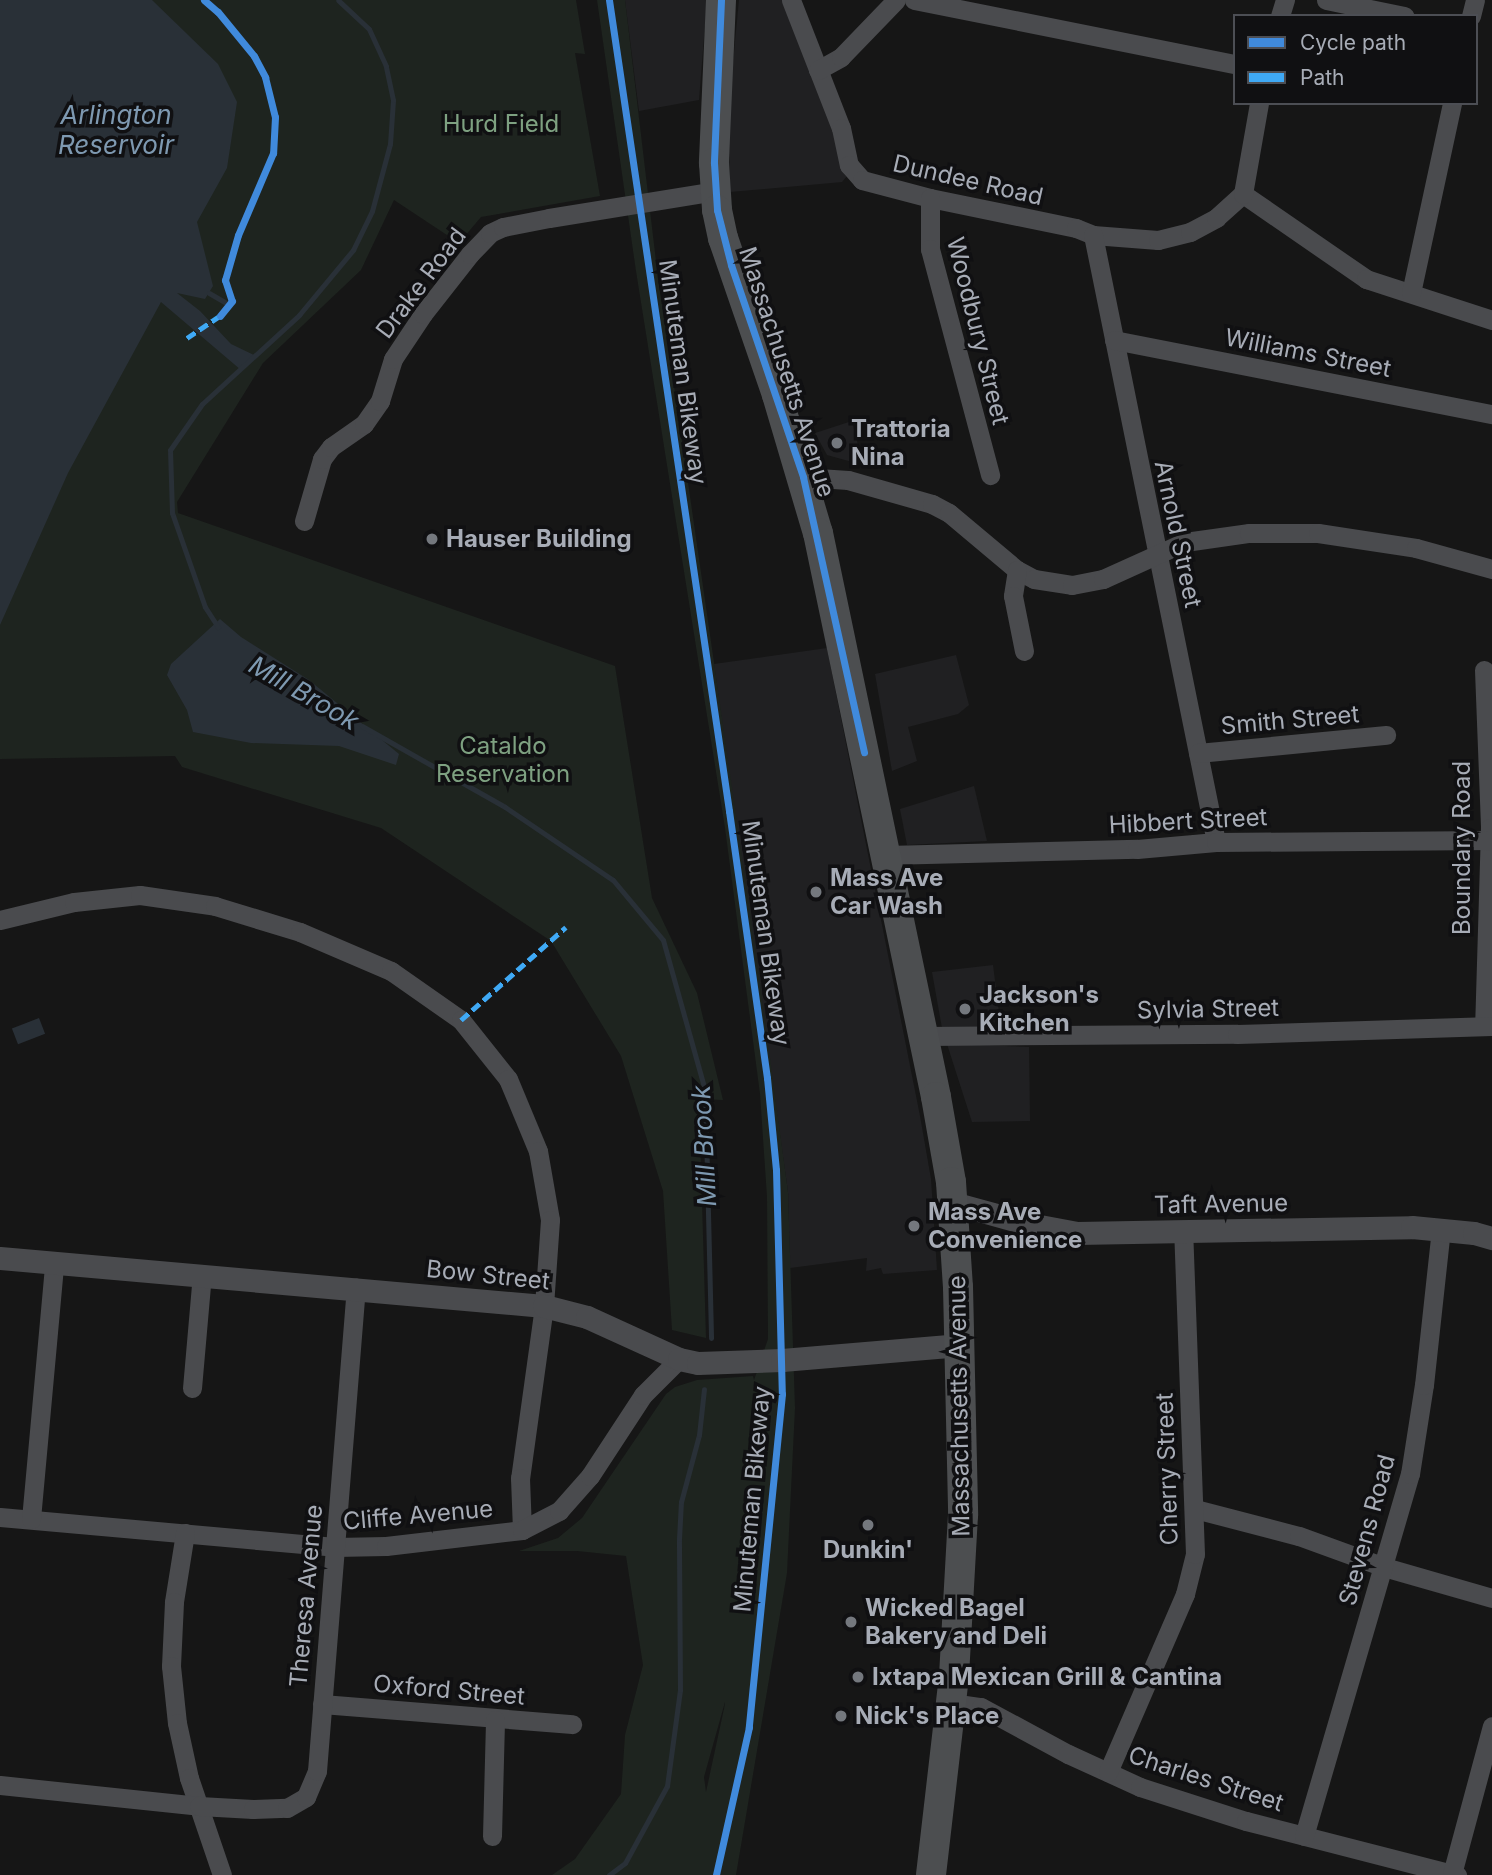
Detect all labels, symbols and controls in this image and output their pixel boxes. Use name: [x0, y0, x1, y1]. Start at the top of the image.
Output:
legend: [1233, 14, 1478, 105]
text: Cycle path: [1300, 30, 1406, 55]
text: Path: [1300, 65, 1345, 90]
water label: Arlington Reservoir: [58, 99, 174, 160]
park label: Hurd Field: [443, 110, 559, 138]
street label: Dundee Road: [890, 149, 1046, 211]
street label: Drake Road: [370, 222, 472, 344]
street label: Woodbury Street: [941, 234, 1015, 428]
street label: Massachusetts Avenue: [733, 243, 841, 501]
street label: Minuteman Bikeway: [653, 258, 713, 486]
street label: Williams Street: [1223, 323, 1393, 383]
place label: Trattoria Nina: [851, 415, 951, 471]
marker: Trattoria Nina: [829, 435, 845, 451]
street label: Arnold Street: [1148, 458, 1208, 610]
place label: Hauser Building: [446, 525, 632, 553]
marker: Hauser Building: [424, 531, 440, 547]
water label: Mill Brook: [244, 649, 364, 737]
street label: Smith Street: [1220, 700, 1360, 740]
park label: Cataldo Reservation: [436, 732, 570, 788]
street label: Boundary Road: [1448, 761, 1476, 935]
street label: Hibbert Street: [1108, 802, 1268, 840]
street label: Minuteman Bikeway: [736, 819, 796, 1047]
place label: Mass Ave Car Wash: [830, 864, 943, 920]
marker: Mass Ave Car Wash: [808, 884, 824, 900]
place label: Jackson's Kitchen: [979, 981, 1099, 1037]
street label: Sylvia Street: [1137, 993, 1279, 1025]
marker: Jackson's Kitchen: [957, 1001, 973, 1017]
water label: Mill Brook: [685, 1084, 723, 1208]
street label: Taft Avenue: [1154, 1188, 1288, 1220]
place label: Mass Ave Convenience: [928, 1198, 1082, 1254]
marker: Mass Ave Convenience: [906, 1218, 922, 1234]
street label: Bow Street: [425, 1254, 551, 1296]
street label: Massachusetts Avenue: [942, 1275, 976, 1537]
street label: Minuteman Bikeway: [728, 1385, 776, 1613]
street label: Cherry Street: [1150, 1392, 1184, 1546]
street label: Stevens Road: [1333, 1451, 1401, 1609]
street label: Cliffe Avenue: [342, 1494, 494, 1536]
street label: Theresa Avenue: [284, 1503, 328, 1689]
marker: Dunkin': [860, 1517, 876, 1533]
place label: Dunkin': [823, 1536, 913, 1564]
place label: Wicked Bagel Bakery and Deli: [865, 1594, 1047, 1650]
marker: Wicked Bagel Bakery and Deli: [843, 1614, 859, 1630]
place label: Ixtapa Mexican Grill & Cantina: [872, 1663, 1222, 1691]
street label: Oxford Street: [372, 1669, 526, 1711]
marker: Ixtapa Mexican Grill & Cantina: [850, 1669, 866, 1685]
place label: Nick's Place: [855, 1702, 999, 1730]
marker: Nick's Place: [833, 1708, 849, 1724]
street label: Charles Street: [1125, 1740, 1287, 1818]

